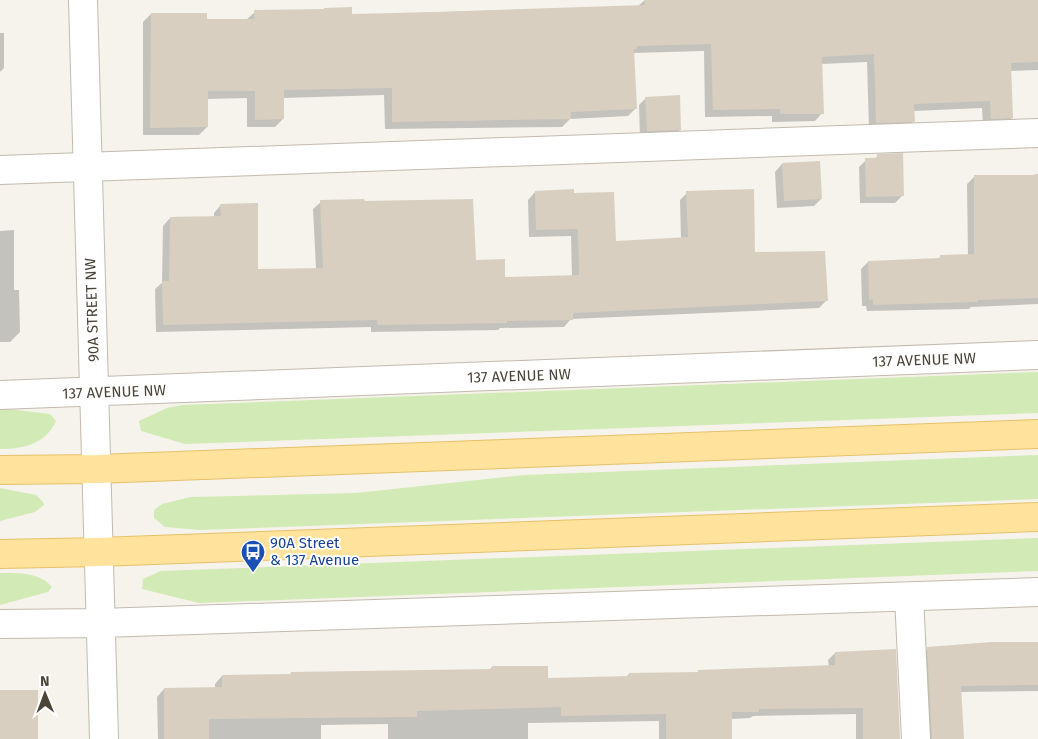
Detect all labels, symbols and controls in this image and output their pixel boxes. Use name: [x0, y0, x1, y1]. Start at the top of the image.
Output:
street label: 90A STREET NW: [81, 257, 103, 362]
street label: 137 AVENUE NW: [872, 349, 977, 371]
street label: 137 AVENUE NW: [467, 365, 572, 387]
street label: 137 AVENUE NW: [62, 381, 167, 403]
place label: 90A Street & 137 Avenue: [270, 534, 359, 569]
bus stop icon: 90A Street & 137 Avenue: [240, 539, 266, 573]
north arrow: [20, 669, 70, 719]
text: N: [40, 673, 50, 690]

